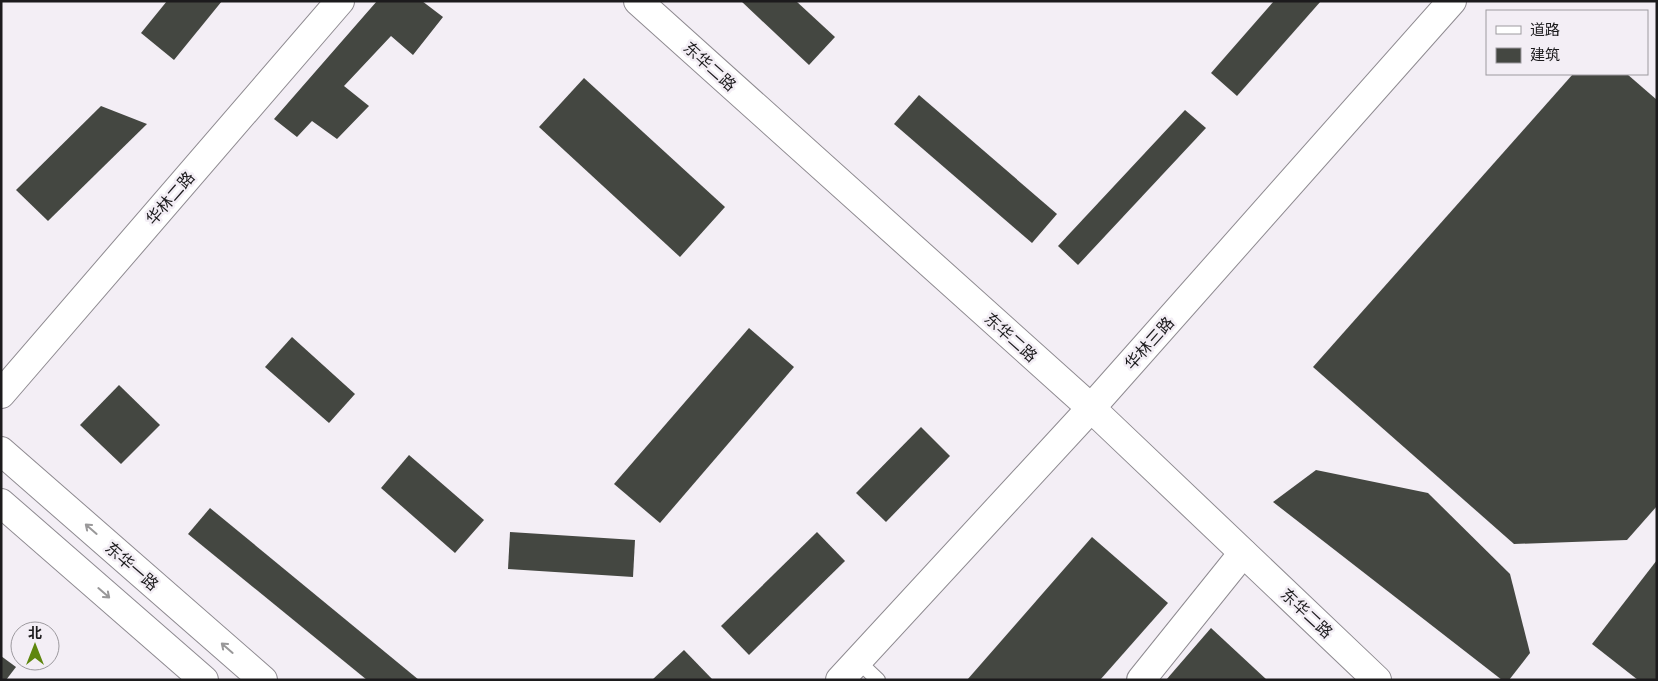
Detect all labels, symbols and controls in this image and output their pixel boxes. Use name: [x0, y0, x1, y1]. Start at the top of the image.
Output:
legend: [1486, 10, 1648, 75]
text: 道路: [1530, 21, 1560, 39]
street label: 东华二路: [680, 38, 740, 95]
text: 建筑: [1530, 46, 1560, 64]
street label: 华林二路: [142, 168, 199, 229]
street label: 东华二路: [981, 309, 1041, 366]
street label: 华林三路: [1121, 313, 1178, 373]
one-way arrow: [85, 524, 98, 535]
street label: 东华一路: [101, 538, 162, 595]
street label: 东华二路: [1277, 585, 1337, 642]
one-way arrow: [97, 587, 110, 598]
north arrow: [10, 621, 60, 671]
text: 北: [28, 625, 42, 642]
one-way arrow: [220, 642, 233, 653]

